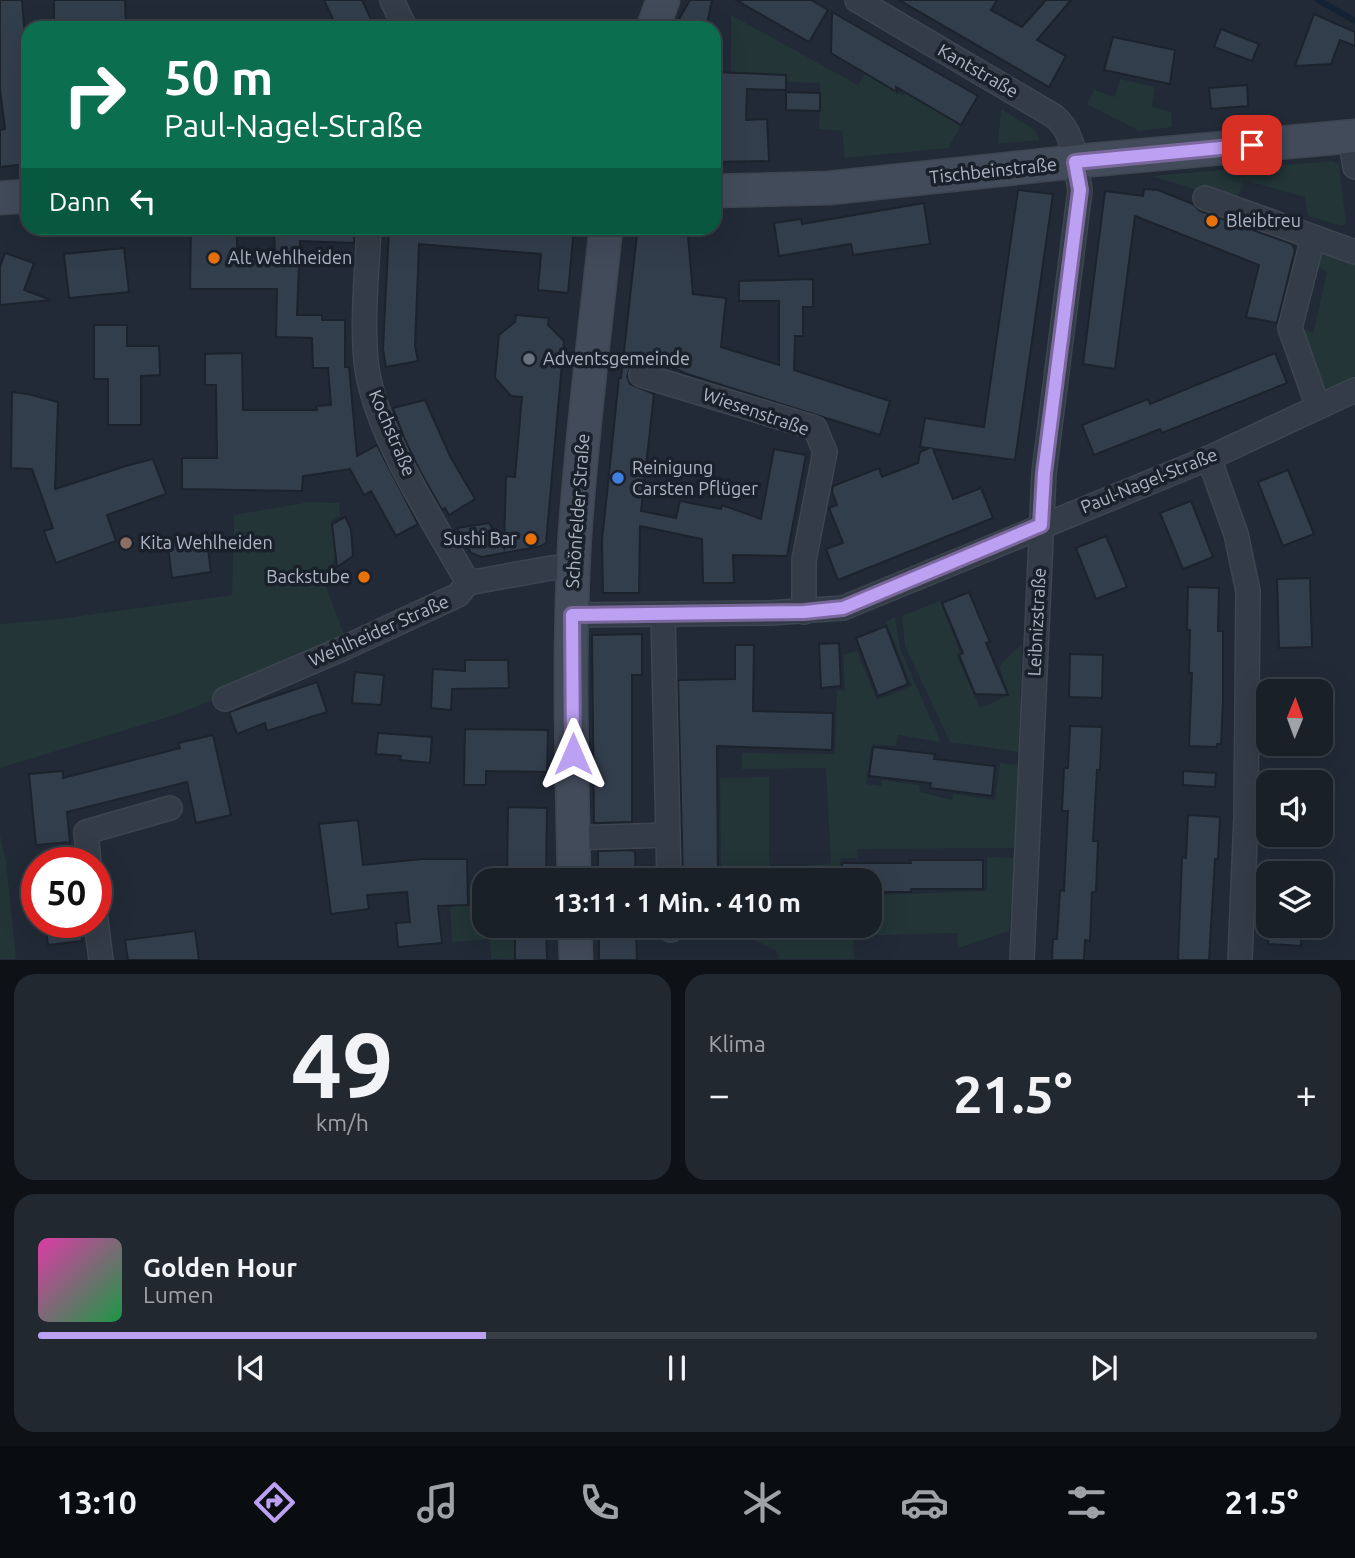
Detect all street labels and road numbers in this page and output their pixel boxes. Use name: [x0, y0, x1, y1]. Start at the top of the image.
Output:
street label: Kantstraße: [935, 39, 1022, 101]
street label: Tischbeinstraße: [928, 153, 1058, 187]
street label: Wiesenstraße: [701, 384, 812, 439]
street label: Kochstraße: [366, 387, 420, 479]
street label: Schönfelder Straße: [562, 433, 592, 589]
street label: Paul-Nagel-Straße: [1077, 444, 1220, 517]
street label: Leibnizstraße: [1023, 567, 1049, 677]
street label: Wehlheider Straße: [306, 590, 451, 670]

